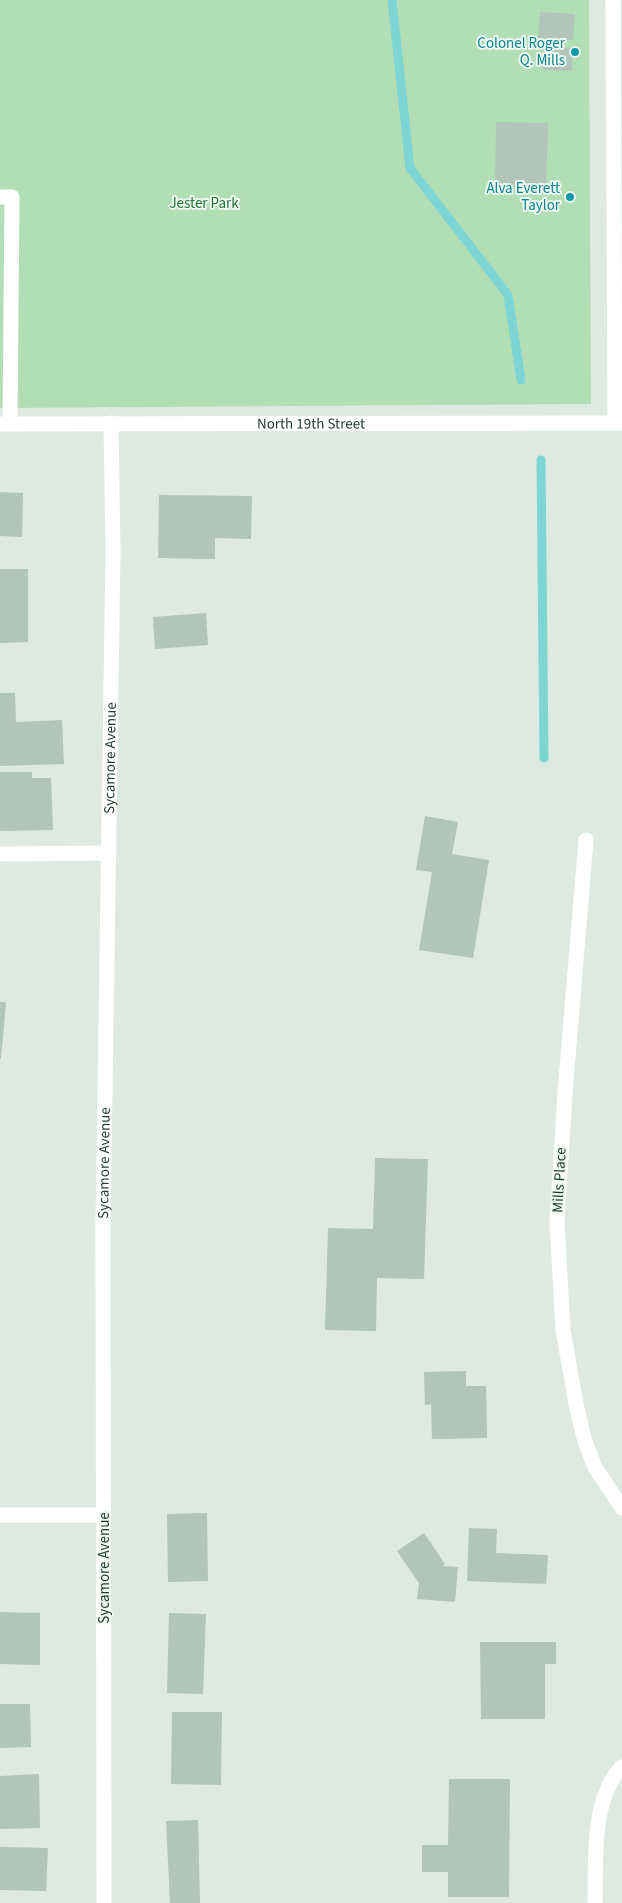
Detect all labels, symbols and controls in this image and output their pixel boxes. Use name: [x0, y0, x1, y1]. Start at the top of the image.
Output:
place label: Colonel Roger Q. Mills: [477, 33, 566, 71]
marker: Colonel Roger Q. Mills: [569, 46, 581, 58]
place label: Alva Everett Taylor: [486, 178, 561, 216]
marker: Alva Everett Taylor: [564, 191, 576, 203]
park label: Jester Park: [169, 193, 239, 214]
street label: North 19th Street: [257, 413, 365, 435]
street label: Sycamore Avenue: [99, 702, 122, 814]
street label: Sycamore Avenue: [93, 1107, 116, 1219]
street label: Mills Place: [547, 1147, 572, 1213]
street label: Sycamore Avenue: [94, 1512, 115, 1624]

